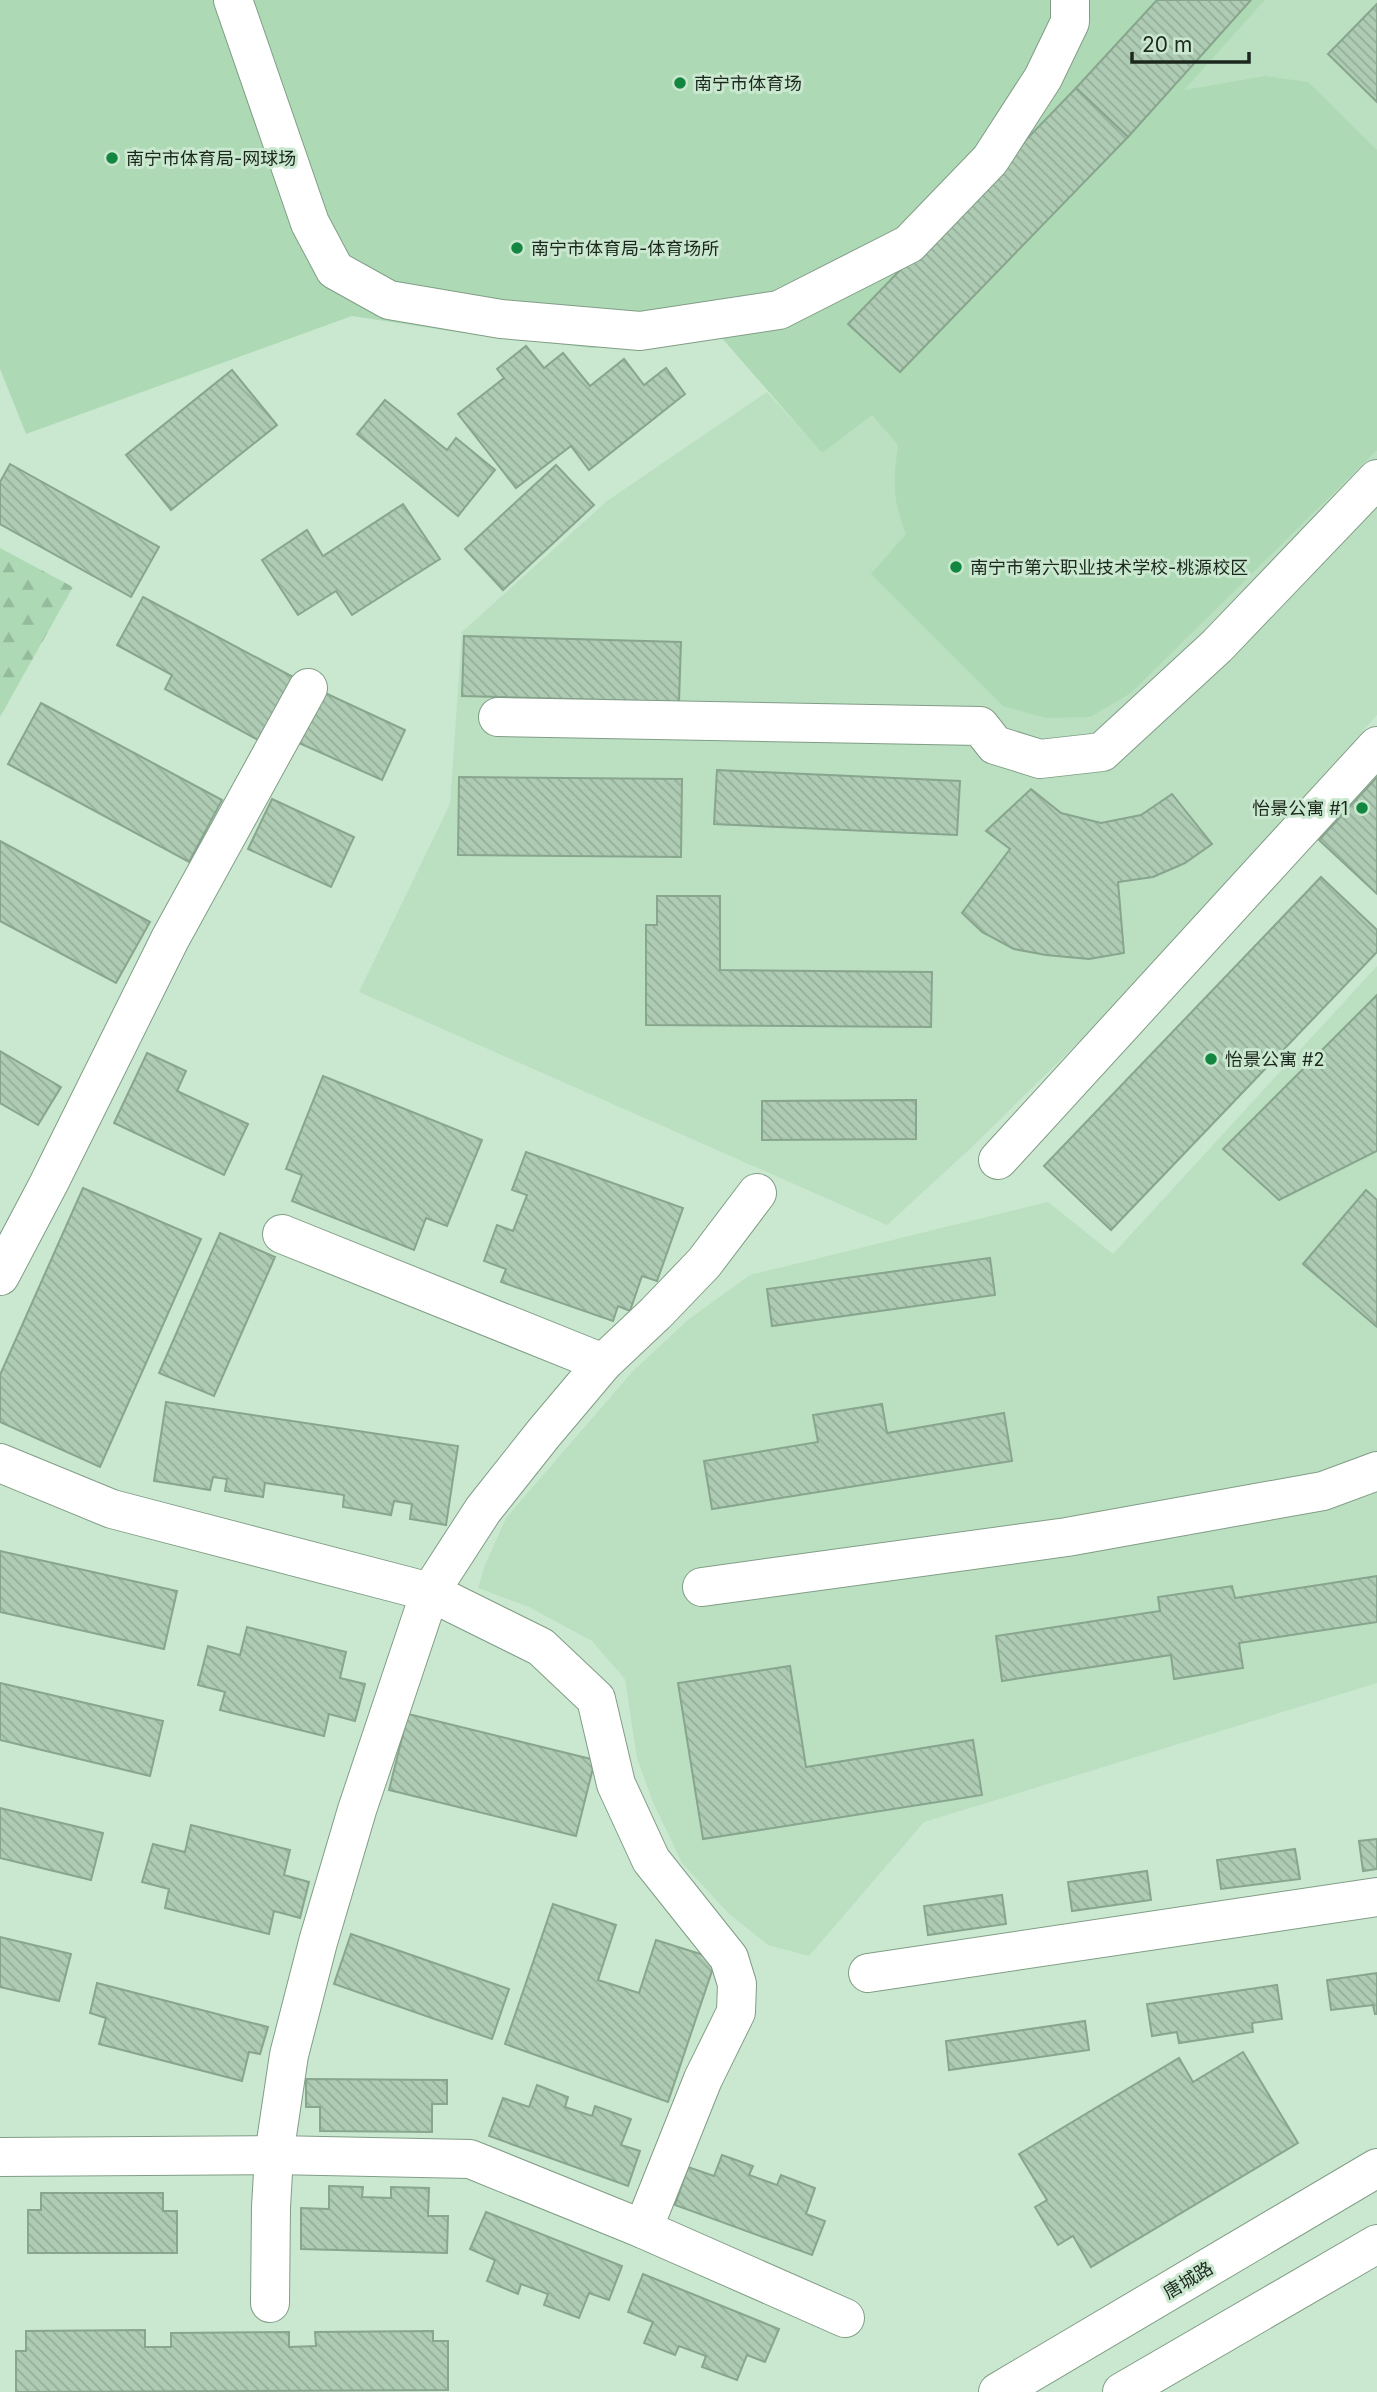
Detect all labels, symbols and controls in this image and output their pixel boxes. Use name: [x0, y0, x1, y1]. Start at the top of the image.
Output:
scale bar: [1132, 21, 1249, 65]
text: 20 m: [1142, 32, 1192, 57]
place label: 南宁市体育场: [694, 73, 802, 94]
marker: 南宁市体育场: [672, 75, 688, 91]
place label: 南宁市体育局-网球场: [126, 148, 296, 169]
marker: 南宁市体育局-网球场: [104, 150, 120, 166]
place label: 南宁市体育局-体育场所: [531, 238, 719, 259]
marker: 南宁市体育局-体育场所: [509, 240, 525, 256]
place label: 南宁市第六职业技术学校-桃源校区: [970, 557, 1248, 578]
marker: 南宁市第六职业技术学校-桃源校区: [948, 559, 964, 575]
place label: 怡景公寓 #1: [1252, 798, 1348, 819]
marker: 怡景公寓 #1: [1354, 800, 1370, 816]
place label: 怡景公寓 #2: [1225, 1049, 1324, 1070]
marker: 怡景公寓 #2: [1203, 1051, 1219, 1067]
street label: 唐城路: [1159, 2257, 1217, 2303]

